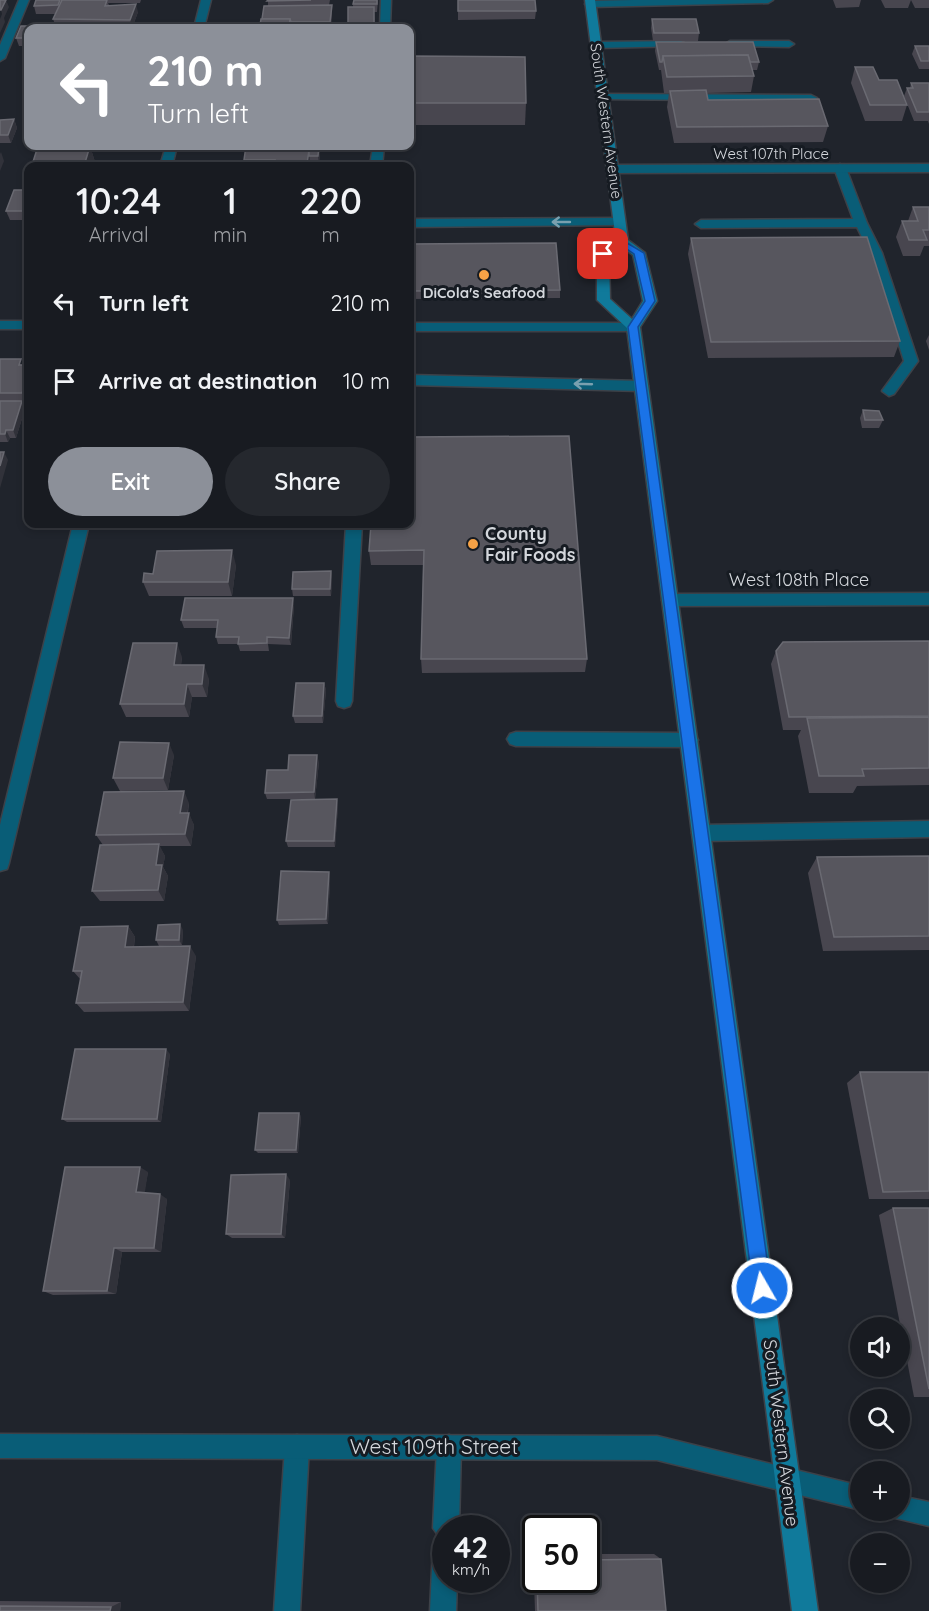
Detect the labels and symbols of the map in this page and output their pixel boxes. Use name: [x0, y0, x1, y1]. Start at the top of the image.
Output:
street label: South Western Avenue: [586, 42, 627, 200]
street label: West 107th Place: [713, 144, 829, 163]
one-way arrow: [551, 216, 571, 228]
pin: [577, 228, 628, 279]
marker: DiCola's Seafood: [477, 268, 491, 282]
place label: DiCola's Seafood: [423, 283, 545, 302]
one-way arrow: [573, 379, 593, 390]
place label: County Fair Foods: [485, 522, 576, 566]
marker: County Fair Foods: [466, 537, 480, 551]
street label: West 108th Place: [729, 568, 869, 591]
position arrow: [730, 1256, 794, 1320]
street label: South Western Avenue: [759, 1338, 804, 1528]
street label: West 109th Street: [350, 1433, 518, 1459]
speed limit sign: 50: [522, 1515, 600, 1593]

